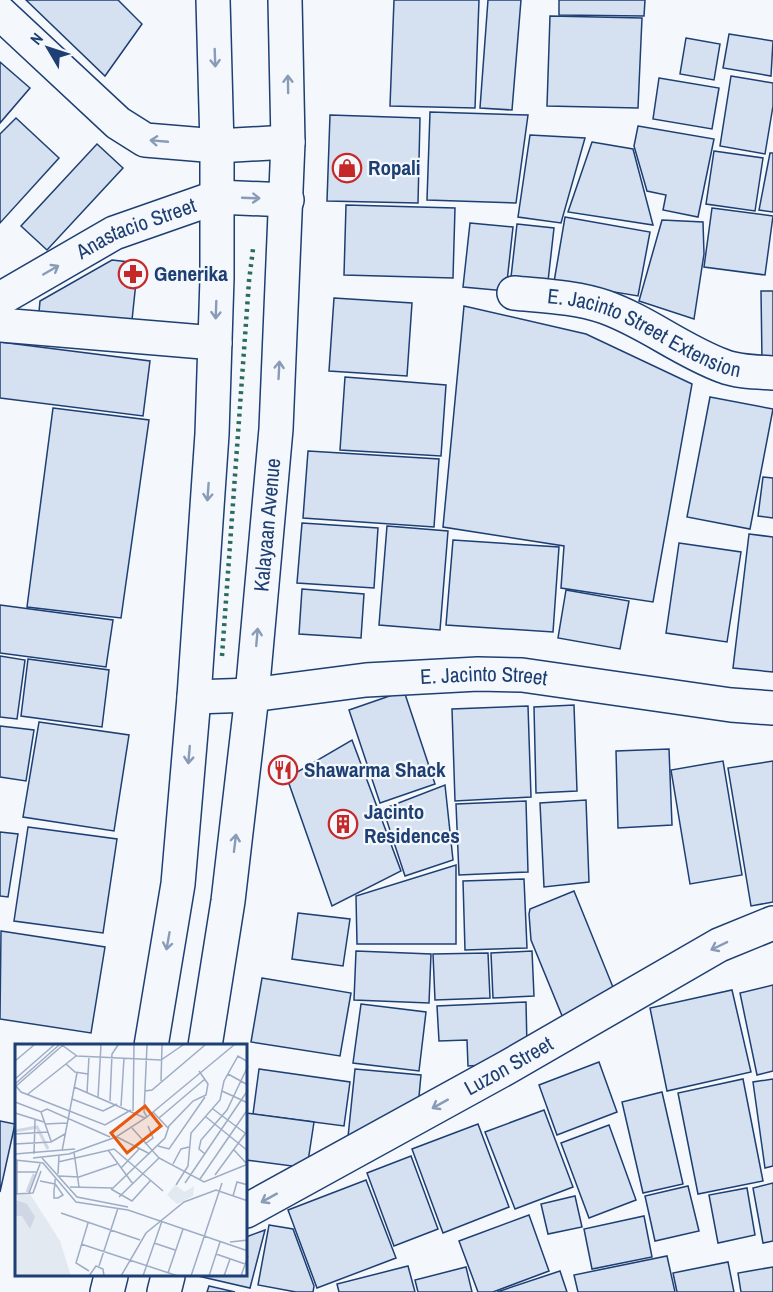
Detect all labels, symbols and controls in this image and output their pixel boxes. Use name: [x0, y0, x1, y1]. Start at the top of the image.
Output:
north arrow: [18, 18, 78, 78]
text: N: [25, 28, 48, 49]
one-way arrow: [209, 48, 220, 68]
one-way arrow: [282, 74, 293, 94]
one-way arrow: [149, 135, 169, 146]
shop icon: Ropali: [331, 152, 363, 184]
place label: Ropali: [368, 153, 421, 182]
street label: Anastacio Street: [70, 190, 200, 266]
one-way arrow: [240, 193, 260, 204]
pharmacy icon: Generika: [117, 258, 149, 290]
place label: Generika: [154, 259, 228, 288]
one-way arrow: [42, 263, 59, 275]
street label: E. Jacinto Street Extension: [546, 281, 743, 384]
one-way arrow: [210, 299, 222, 319]
one-way arrow: [273, 361, 284, 381]
street label: Kalayaan Avenue: [246, 457, 287, 593]
one-way arrow: [202, 482, 213, 502]
one-way arrow: [252, 628, 263, 648]
street label: E. Jacinto Street: [419, 659, 550, 693]
one-way arrow: [183, 745, 194, 765]
restaurant icon: Shawarma Shack: [267, 754, 299, 786]
place label: Shawarma Shack: [304, 755, 446, 784]
place label: Jacinto Residences: [364, 797, 460, 850]
building icon: Jacinto Residences: [327, 808, 359, 840]
one-way arrow: [230, 834, 241, 854]
one-way arrow: [163, 931, 174, 951]
one-way arrow: [711, 940, 729, 952]
street label: Luzon Street: [459, 1029, 558, 1102]
inset map: [15, 1044, 248, 1277]
one-way arrow: [432, 1098, 449, 1110]
one-way arrow: [261, 1193, 278, 1205]

